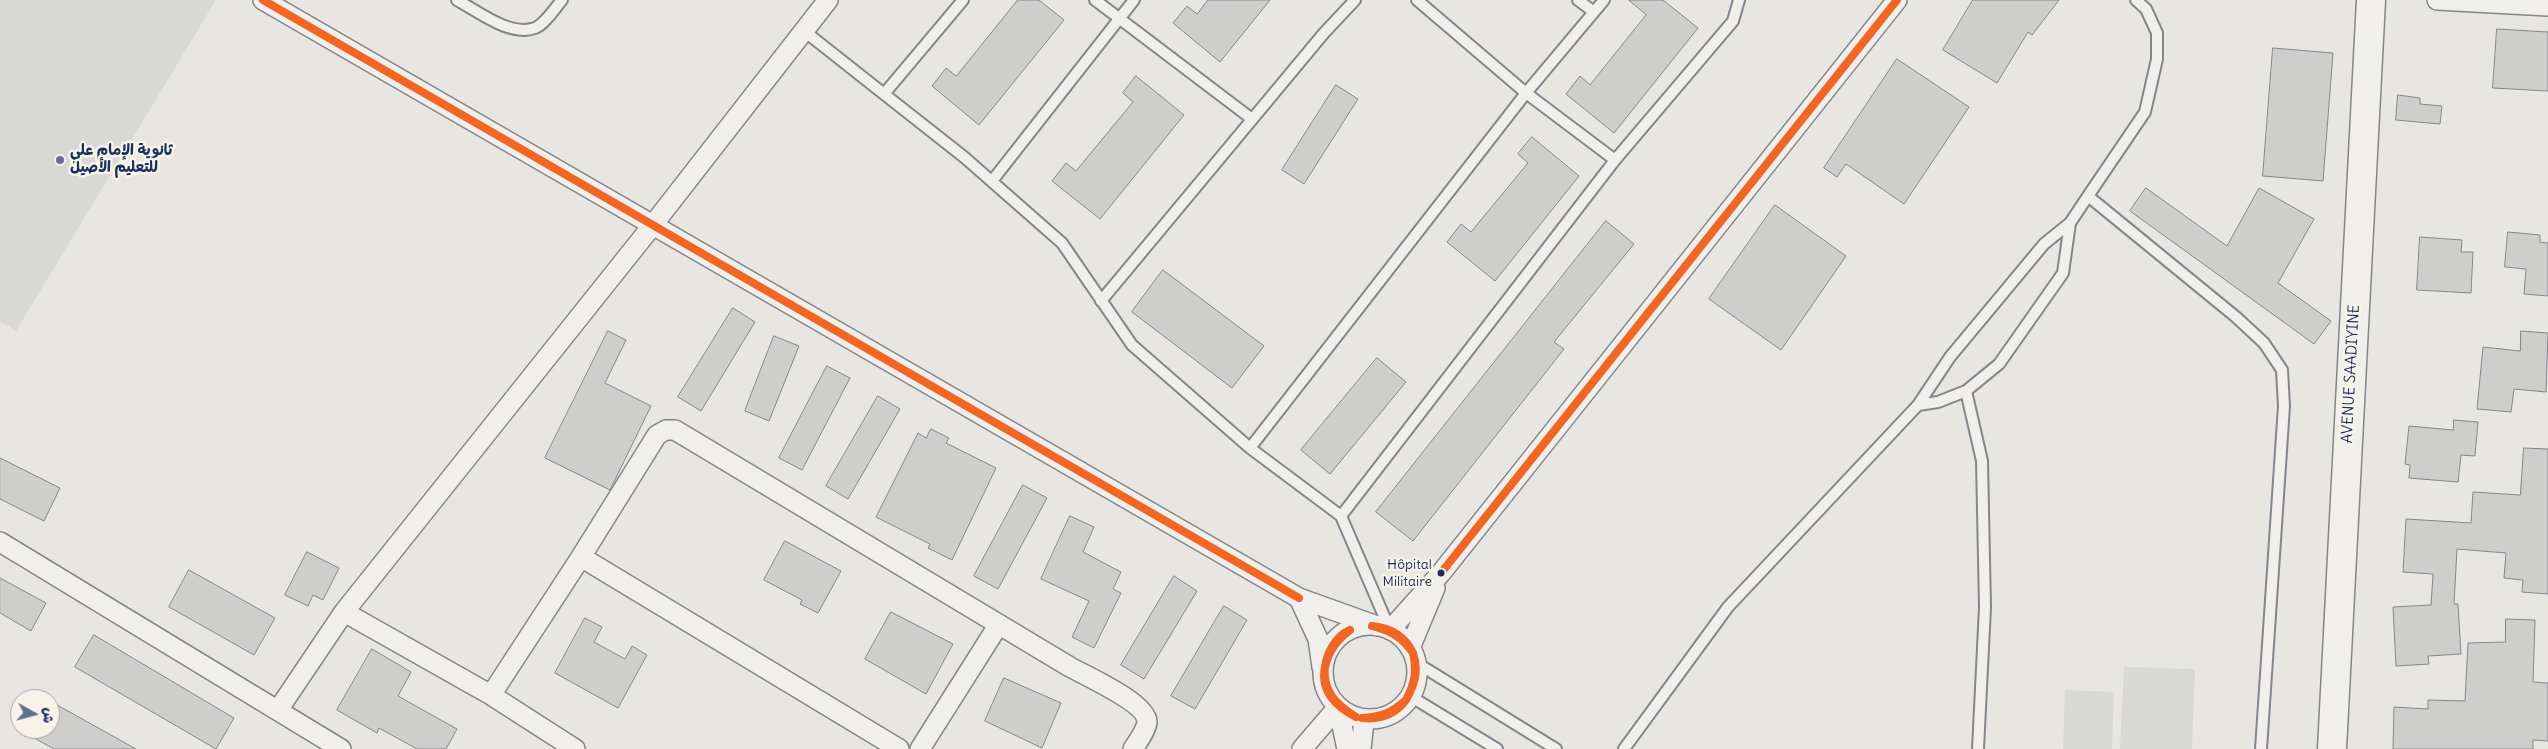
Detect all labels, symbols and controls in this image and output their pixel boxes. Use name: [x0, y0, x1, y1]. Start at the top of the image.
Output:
place label: ثانوية الإمام علي للتعليم الأصيل: [70, 142, 172, 177]
marker: ثانوية الإمام علي للتعليم الأصيل: [54, 154, 66, 166]
street label: AVENUE SAADIYINE: [2338, 304, 2364, 444]
place label: Hôpital Militaire: [1383, 557, 1432, 590]
marker: Hôpital Militaire: [1436, 568, 1446, 578]
north arrow: [10, 689, 60, 739]
text: ش: [39, 707, 59, 724]

